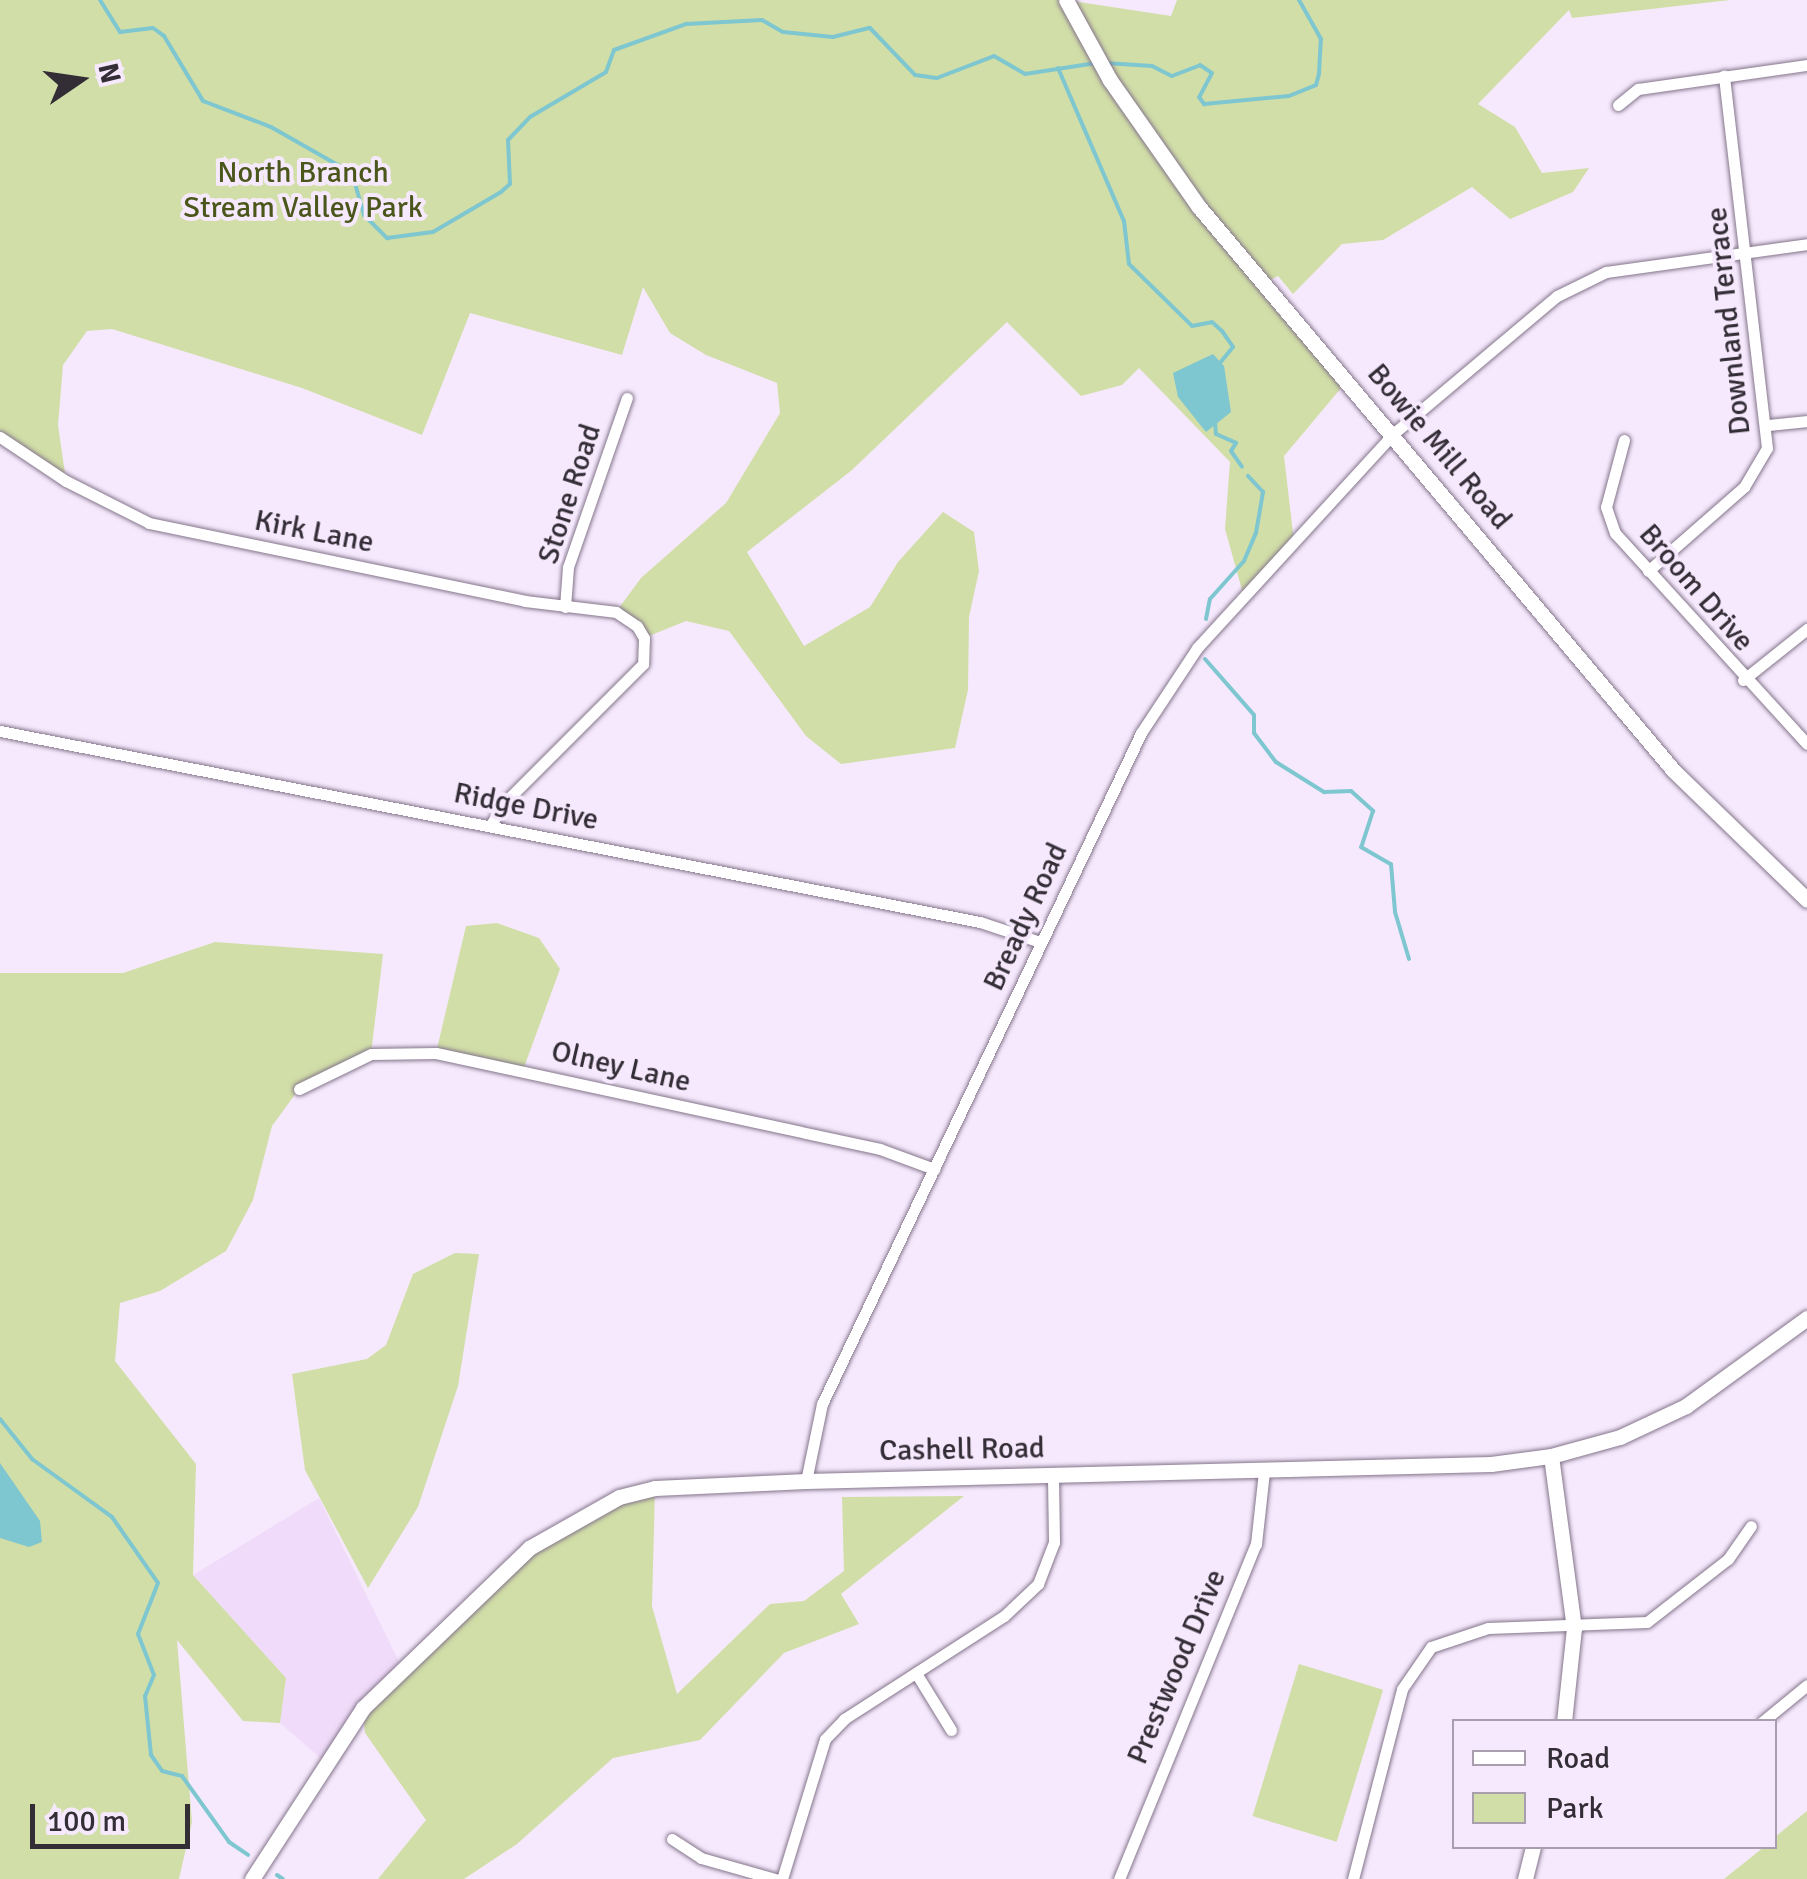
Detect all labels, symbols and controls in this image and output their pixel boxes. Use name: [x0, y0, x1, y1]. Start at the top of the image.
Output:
north arrow: [30, 30, 130, 130]
text: N: [90, 60, 128, 87]
park label: North Branch Stream Valley Park: [183, 155, 423, 226]
street label: Downland Terrace: [1699, 205, 1759, 437]
street label: Bowie Mill Road: [1359, 357, 1519, 537]
street label: Stone Road: [531, 420, 609, 568]
street label: Kirk Lane: [251, 503, 377, 561]
street label: Broom Drive: [1631, 517, 1761, 659]
street label: Ridge Drive: [451, 775, 601, 839]
street label: Bready Road: [976, 837, 1076, 997]
street label: Olney Lane: [548, 1033, 694, 1101]
street label: Cashell Road: [879, 1431, 1045, 1469]
street label: Prestwood Drive: [1120, 1564, 1234, 1770]
legend: [1452, 1719, 1777, 1849]
text: Road: [1546, 1740, 1610, 1777]
scale bar: [35, 1784, 195, 1846]
text: Park: [1546, 1790, 1604, 1827]
text: 100 m: [47, 1803, 126, 1840]

